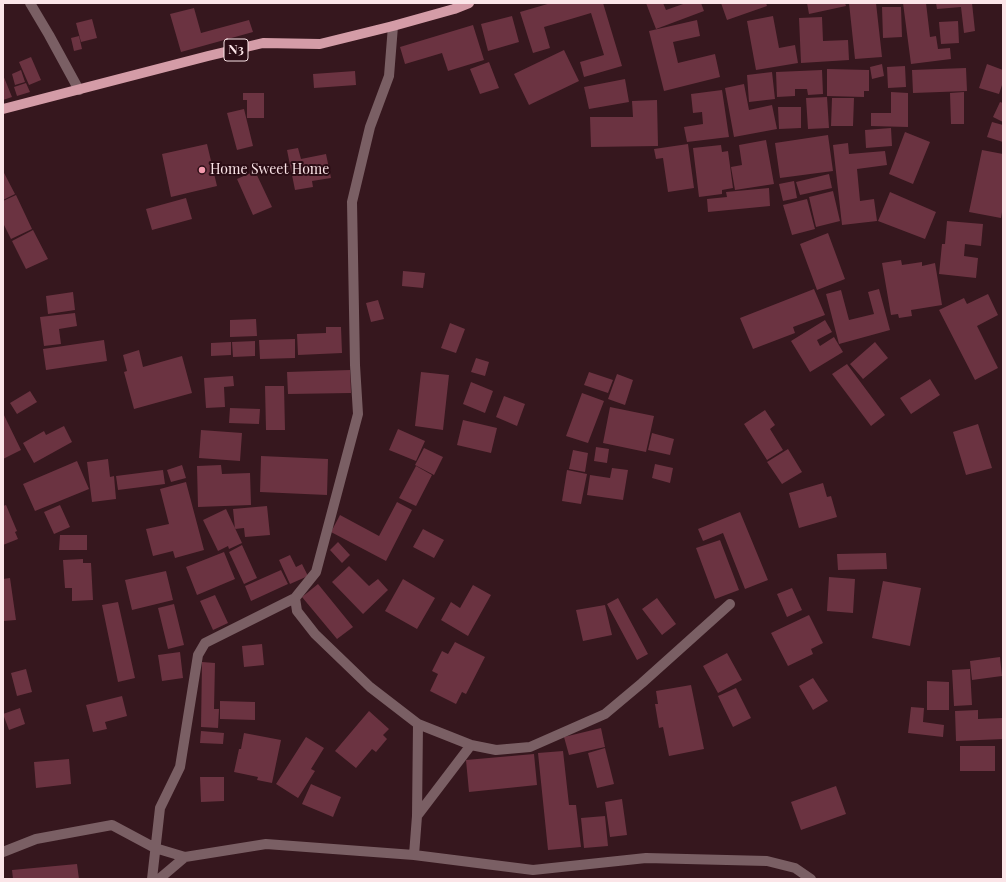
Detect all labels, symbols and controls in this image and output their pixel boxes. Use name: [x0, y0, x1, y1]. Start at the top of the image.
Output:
road number: N3: [224, 39, 248, 61]
place label: Home Sweet Home: [210, 162, 329, 178]
marker: Home Sweet Home: [197, 165, 207, 175]

